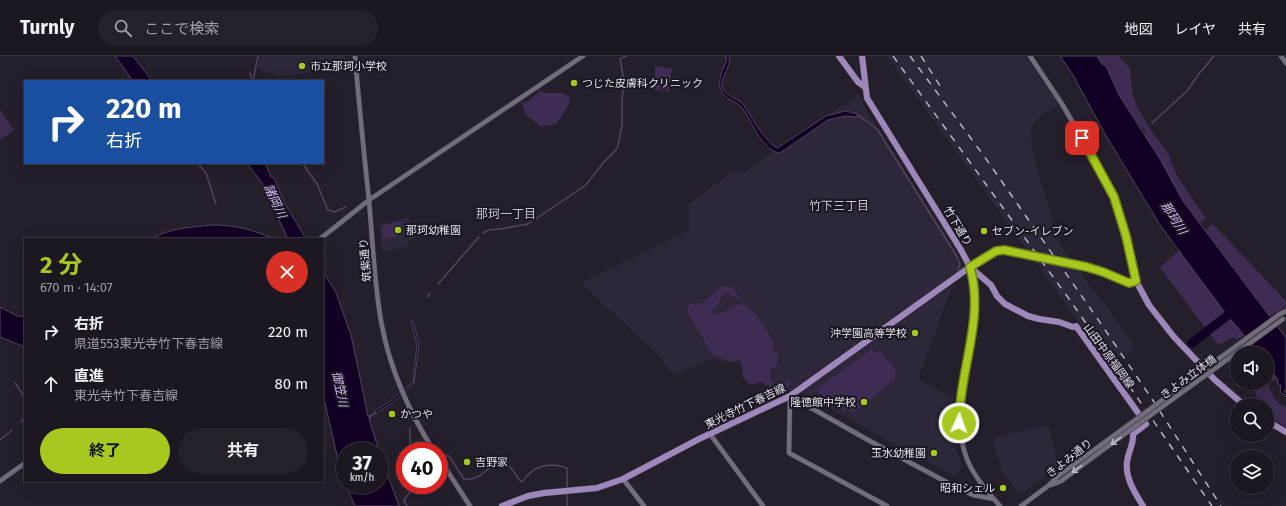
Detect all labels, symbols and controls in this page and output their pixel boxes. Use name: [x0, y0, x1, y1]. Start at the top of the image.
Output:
search box: [98, 10, 378, 46]
text: Turnly: [20, 16, 74, 39]
icon: search: [112, 17, 134, 39]
text: ここで検索: [144, 20, 219, 38]
text: 地図: [1124, 21, 1152, 38]
text: レイヤ: [1174, 21, 1216, 38]
text: 共有: [1238, 21, 1266, 38]
place label: 市立那珂小学校: [310, 60, 387, 73]
marker: 市立那珂小学校: [297, 61, 307, 71]
place label: つじた皮膚科クリニック: [582, 77, 703, 90]
marker: つじた皮膚科クリニック: [569, 78, 579, 88]
text: 220 m: [106, 92, 182, 125]
icon: right: [40, 96, 92, 148]
pin: [1065, 121, 1099, 155]
icon: arrive: [1071, 127, 1093, 149]
text: 右折: [106, 130, 142, 152]
water label: 諸岡川: [261, 182, 290, 222]
district label: 竹下三丁目: [809, 199, 869, 213]
water label: 那珂川: [1158, 199, 1191, 239]
street label: 竹下通り: [941, 204, 974, 248]
district label: 那珂一丁目: [476, 207, 536, 221]
place label: 那珂幼稚園: [406, 224, 461, 237]
marker: 那珂幼稚園: [393, 225, 403, 235]
place label: セブン-イレブン: [992, 225, 1073, 238]
marker: セブン-イレブン: [979, 226, 989, 236]
street label: 筑紫通り: [357, 237, 374, 282]
text: 2 分: [40, 251, 82, 279]
button: close: [266, 251, 308, 293]
text: 670 m · 14:07: [40, 280, 113, 295]
text: 右折: [74, 315, 104, 333]
icon: right: [40, 321, 62, 343]
street label: 山田中原福岡線: [1081, 321, 1136, 391]
text: 220 m: [268, 323, 308, 341]
place label: 沖学園高等学校: [830, 327, 907, 340]
marker: 沖学園高等学校: [910, 328, 920, 338]
text: 県道553東光寺竹下春吉線: [74, 336, 223, 351]
map controls: [1230, 346, 1274, 494]
button: sound: [1230, 346, 1274, 390]
street label: きよみ立体橋: [1158, 353, 1219, 402]
text: 直進: [74, 367, 104, 385]
water label: 御笠川: [329, 370, 351, 410]
icon: ahead: [40, 373, 62, 395]
text: 80 m: [275, 375, 308, 393]
street label: 東光寺竹下春吉線: [703, 381, 788, 432]
text: 東光寺竹下春吉線: [74, 388, 178, 403]
place label: 隆徳館中学校: [790, 396, 856, 409]
marker: 隆徳館中学校: [859, 397, 869, 407]
button: search: [1230, 398, 1274, 442]
position arrow: [938, 402, 980, 444]
place label: かつや: [400, 408, 433, 421]
marker: かつや: [387, 409, 397, 419]
button: 終了: [40, 428, 170, 474]
button: 共有: [178, 428, 308, 474]
street label: きよみ通り: [1044, 436, 1095, 480]
one-way arrow: [1110, 436, 1121, 445]
speed limit sign: 40: [396, 442, 448, 494]
place label: 玉水幼稚園: [871, 447, 926, 460]
marker: 玉水幼稚園: [929, 448, 939, 458]
button: layers: [1230, 450, 1274, 494]
text: 37: [352, 451, 372, 475]
place label: 吉野家: [475, 456, 508, 469]
marker: 吉野家: [462, 457, 472, 467]
one-way arrow: [1071, 465, 1082, 473]
text: km/h: [350, 472, 374, 484]
place label: 昭和シェル: [940, 482, 995, 495]
marker: 昭和シェル: [998, 483, 1008, 493]

